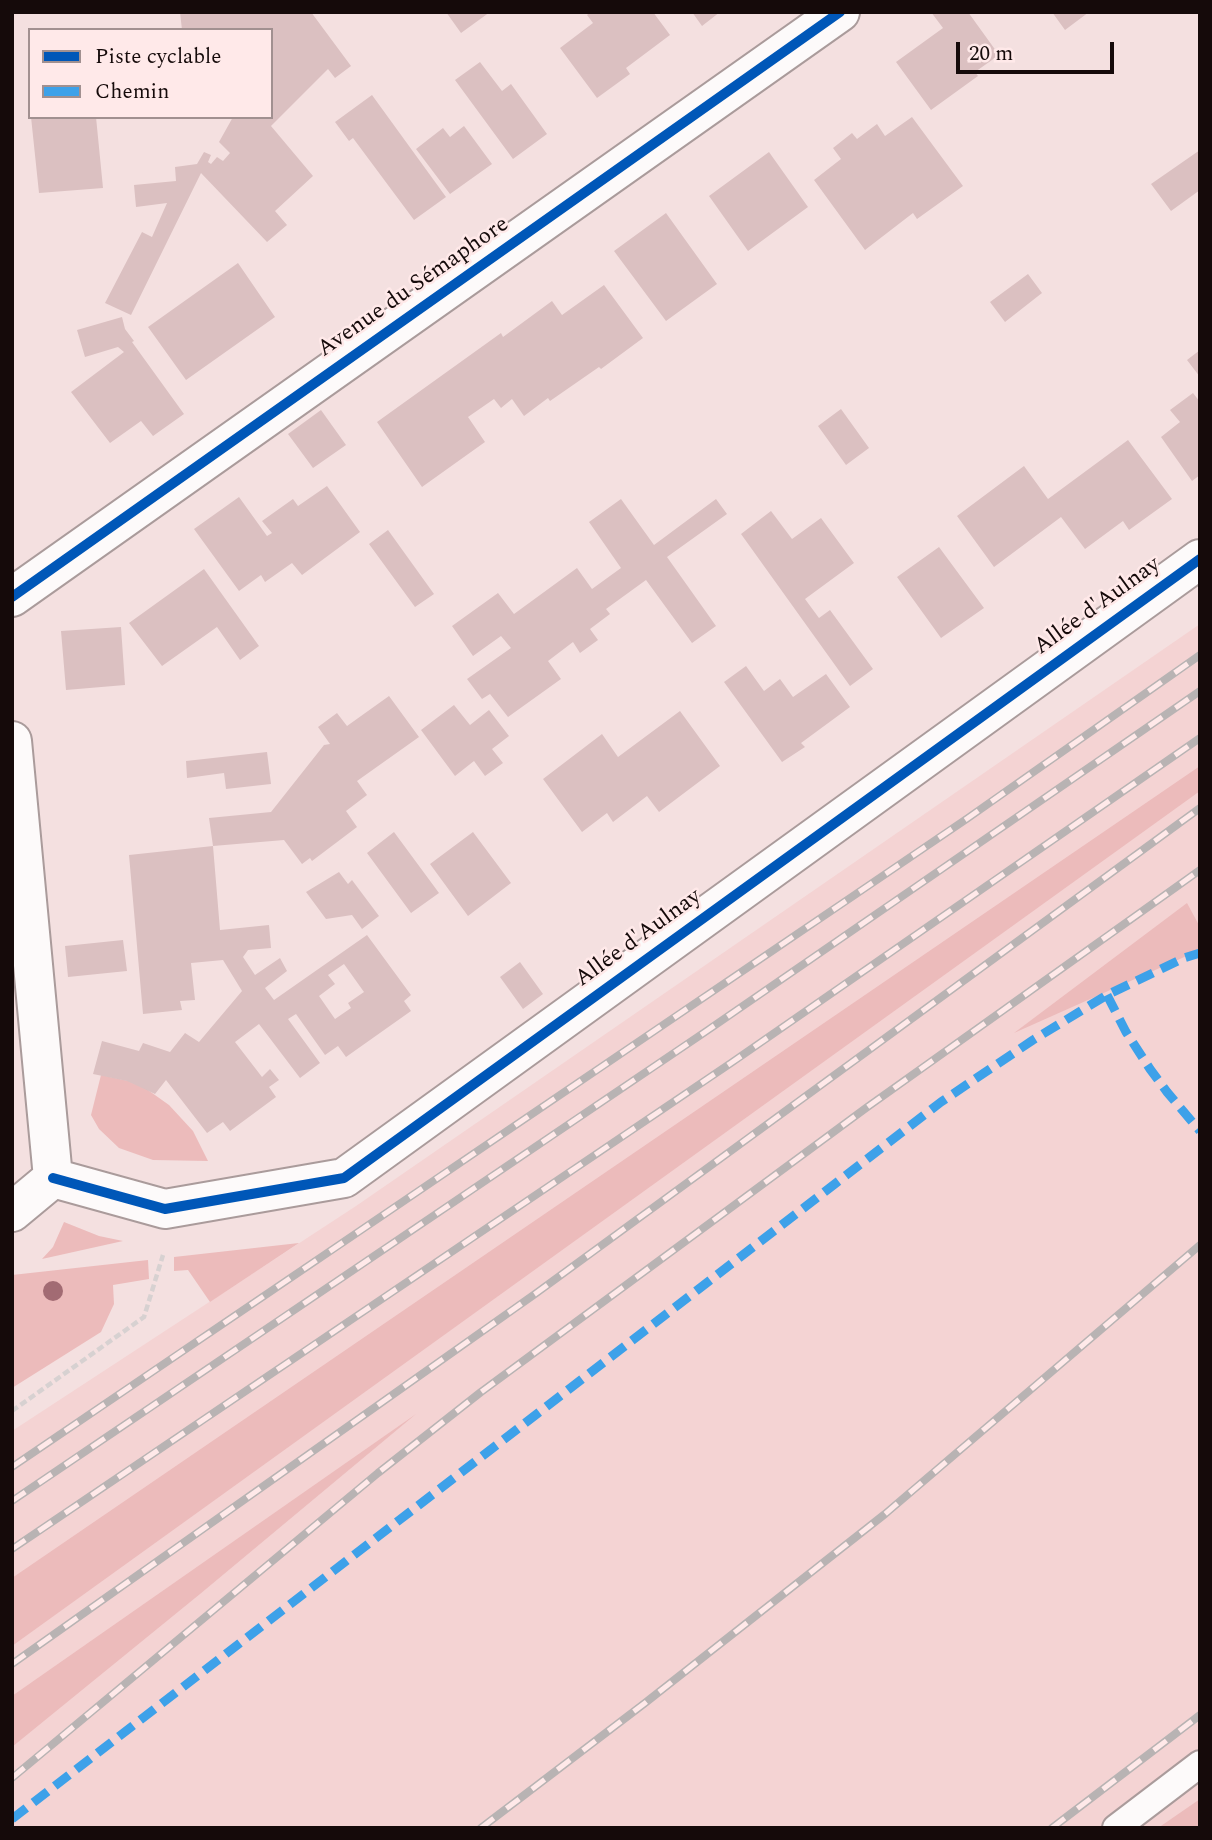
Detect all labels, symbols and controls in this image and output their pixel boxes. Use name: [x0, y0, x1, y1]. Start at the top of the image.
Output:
legend: [28, 28, 273, 119]
scale bar: [960, 28, 1118, 72]
text: 20 m: [969, 38, 1013, 70]
text: Piste cyclable: [95, 41, 221, 73]
text: Chemin: [95, 76, 169, 108]
street label: Avenue du Sémaphore: [313, 212, 515, 364]
street label: Allée d'Aulnay: [1030, 552, 1166, 662]
street label: Allée d'Aulnay: [571, 884, 707, 994]

